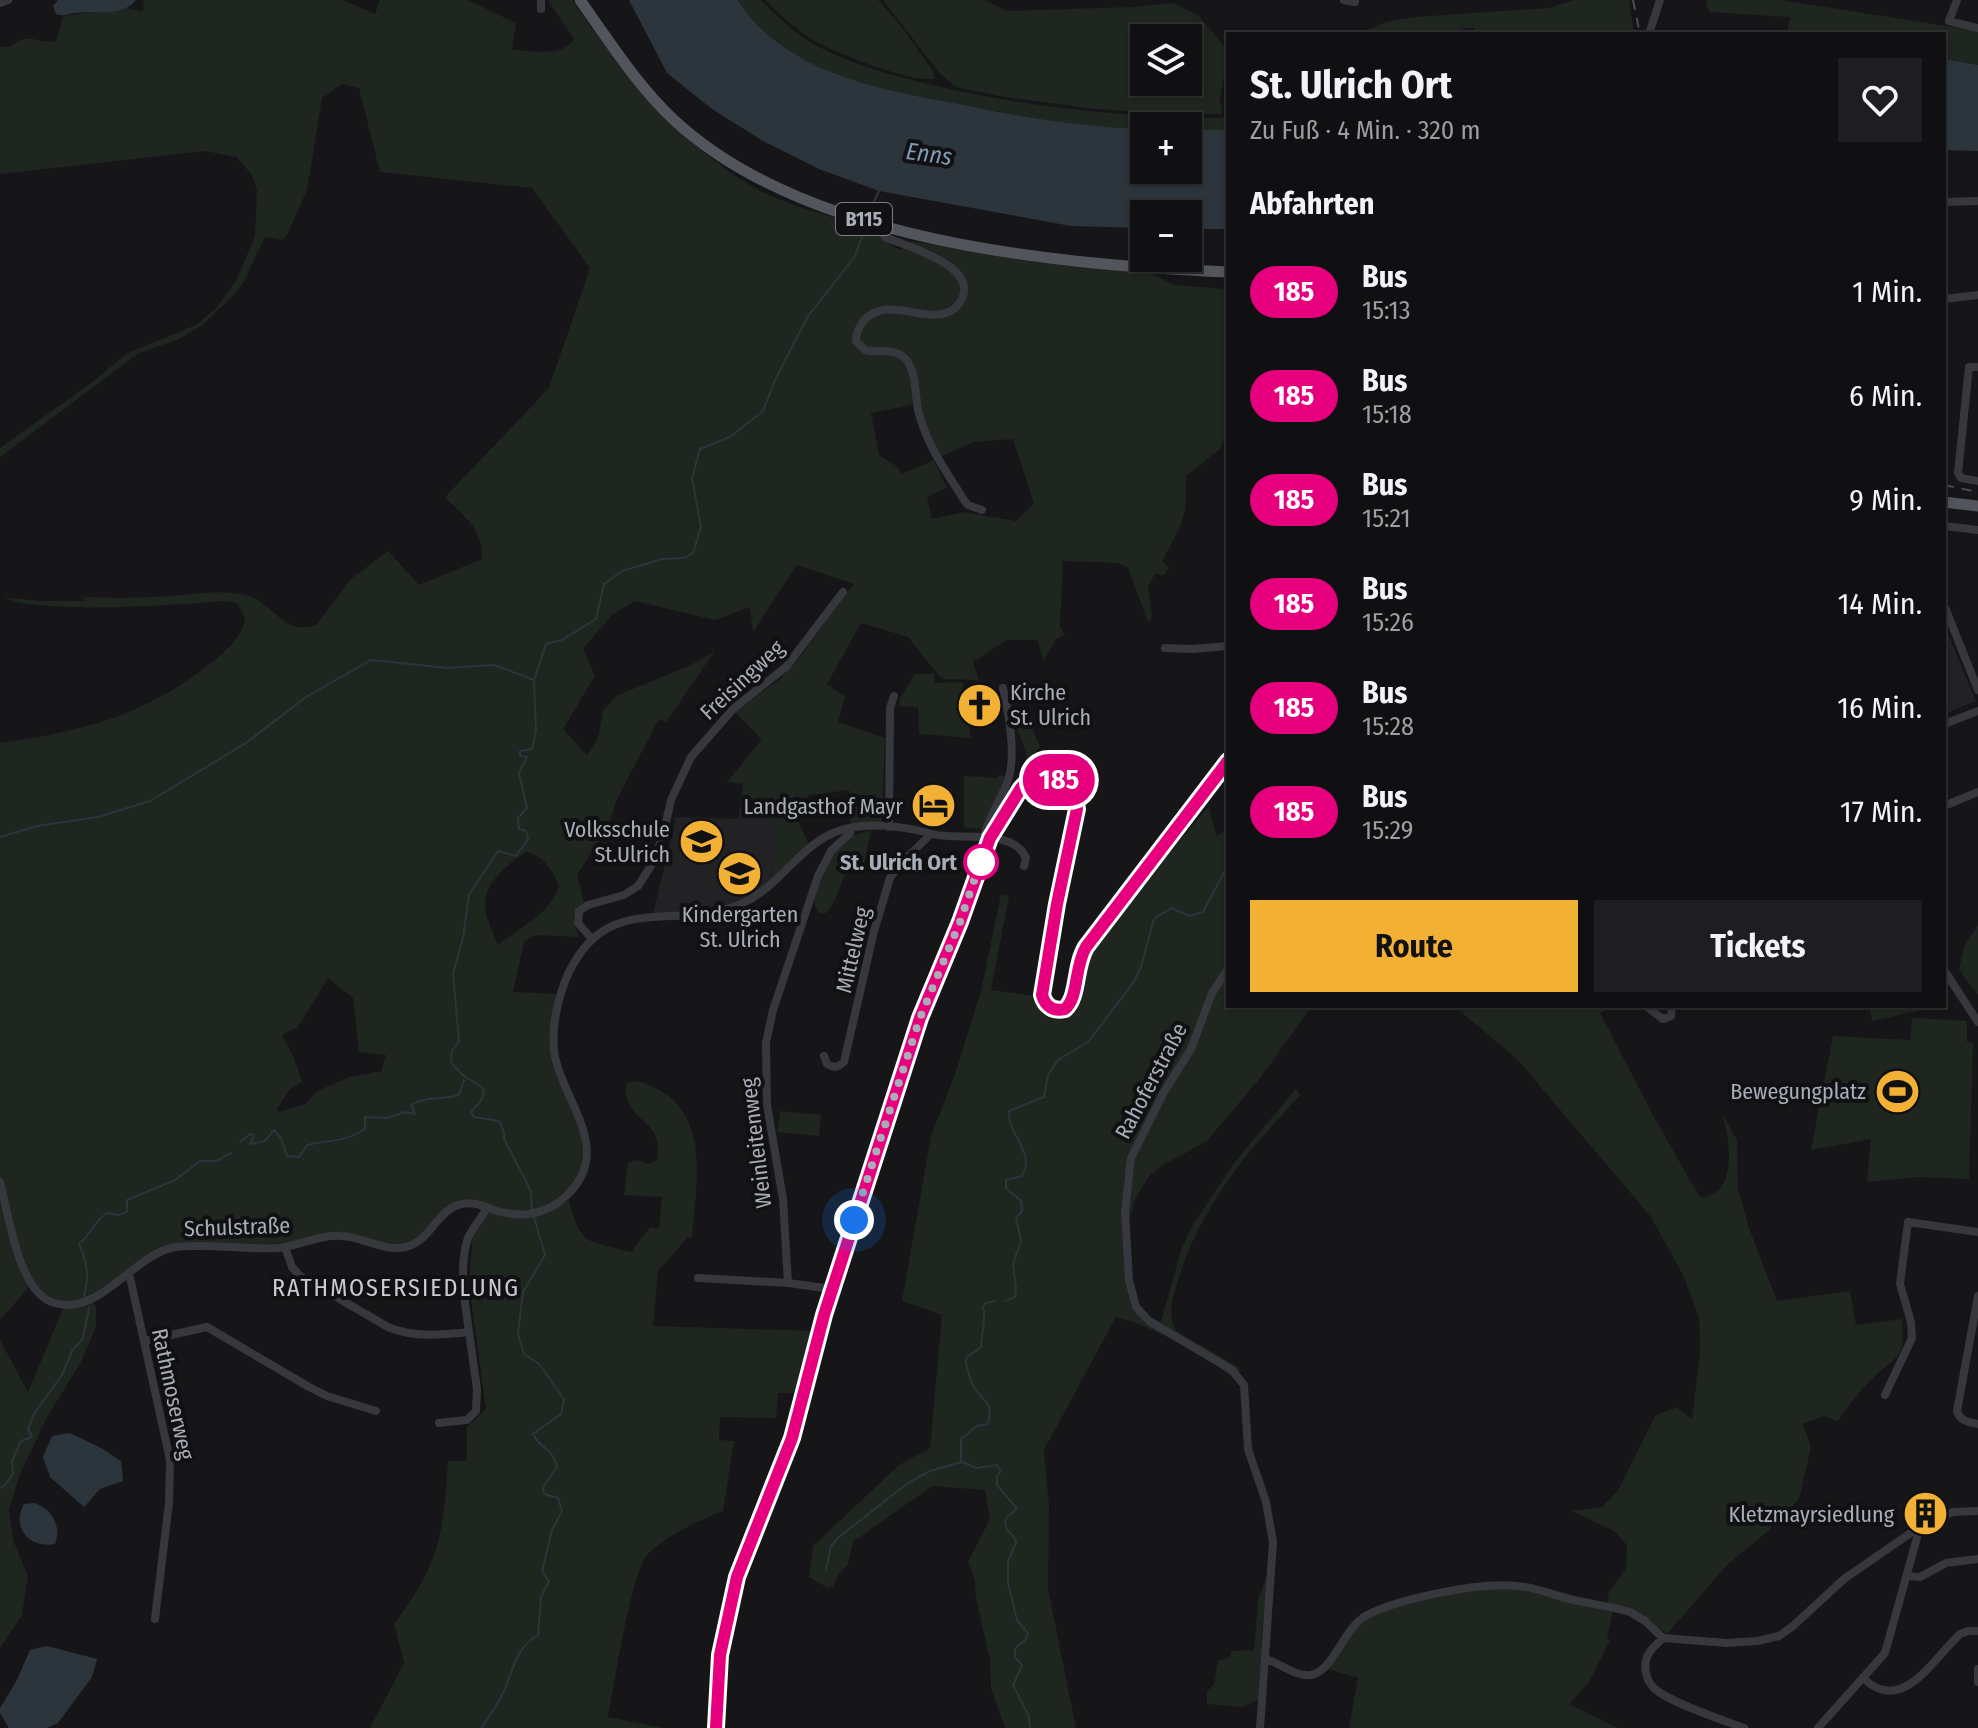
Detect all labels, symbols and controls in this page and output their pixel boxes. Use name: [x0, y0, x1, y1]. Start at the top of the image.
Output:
map controls: [1130, 24, 1202, 272]
button: layers: [1130, 24, 1202, 96]
button: heart: [1838, 58, 1922, 142]
text: St. Ulrich Ort: [1250, 62, 1452, 108]
button: +: [1130, 112, 1202, 184]
text: Zu Fuß · 4 Min. · 320 m: [1250, 115, 1480, 146]
water label: Enns: [904, 137, 954, 171]
text: Abfahrten: [1250, 186, 1374, 222]
button: −: [1130, 200, 1202, 272]
road number: B115: [836, 203, 892, 235]
text: Bus: [1362, 259, 1407, 295]
text: 1 Min.: [1852, 274, 1922, 310]
text: 185: [1274, 275, 1314, 308]
text: 15:13: [1362, 295, 1410, 326]
text: Bus: [1362, 363, 1407, 399]
text: 6 Min.: [1849, 378, 1922, 414]
text: 185: [1274, 379, 1314, 412]
text: 15:18: [1362, 399, 1412, 430]
text: Bus: [1362, 467, 1407, 503]
text: 9 Min.: [1849, 482, 1922, 518]
text: 185: [1274, 483, 1314, 516]
text: 15:21: [1362, 503, 1411, 534]
text: Bus: [1362, 571, 1407, 607]
text: 14 Min.: [1838, 586, 1922, 622]
text: 185: [1274, 587, 1314, 620]
text: 15:26: [1362, 607, 1414, 638]
street label: Freisingweg: [694, 634, 790, 726]
text: Bus: [1362, 675, 1407, 711]
place label: Kirche St. Ulrich: [1010, 679, 1091, 731]
church icon: Kirche St. Ulrich: [955, 681, 1003, 729]
text: 16 Min.: [1837, 690, 1922, 726]
text: 185: [1274, 691, 1314, 724]
text: 15:28: [1362, 711, 1414, 742]
line badge: 185: [1013, 754, 1105, 806]
text: 185: [1039, 763, 1079, 796]
text: Bus: [1362, 779, 1407, 815]
hotel icon: Landgasthof Mayr: [910, 782, 958, 830]
place label: Landgasthof Mayr: [743, 793, 903, 820]
text: 17 Min.: [1840, 794, 1922, 830]
text: 185: [1274, 795, 1314, 828]
text: 15:29: [1362, 815, 1414, 846]
place label: Volksschule St.Ulrich: [564, 816, 670, 868]
school or university icon: Volksschule St.Ulrich: [677, 818, 725, 866]
marker: St. Ulrich Ort: [964, 845, 998, 879]
school or university icon: Kindergarten St. Ulrich: [716, 849, 764, 897]
place label: St. Ulrich Ort: [840, 849, 957, 876]
button: Route: [1250, 900, 1578, 992]
button: Tickets: [1594, 900, 1922, 992]
place label: Kindergarten St. Ulrich: [682, 901, 798, 953]
street label: Mittelweg: [830, 904, 876, 996]
street label: Rahoferstraße: [1109, 1018, 1193, 1144]
sports icon: Bewegungplatz: [1873, 1067, 1921, 1115]
street label: Weinleitenweg: [735, 1076, 777, 1210]
place label: Bewegungplatz: [1730, 1078, 1866, 1105]
your location: [834, 1200, 874, 1240]
street label: Schulstraße: [183, 1212, 291, 1242]
district label: RATHMOSERSIEDLUNG: [272, 1274, 520, 1302]
street label: Rathmoserweg: [146, 1326, 200, 1463]
building icon: Kletzmayrsiedlung: [1901, 1490, 1949, 1538]
place label: Kletzmayrsiedlung: [1729, 1501, 1895, 1528]

